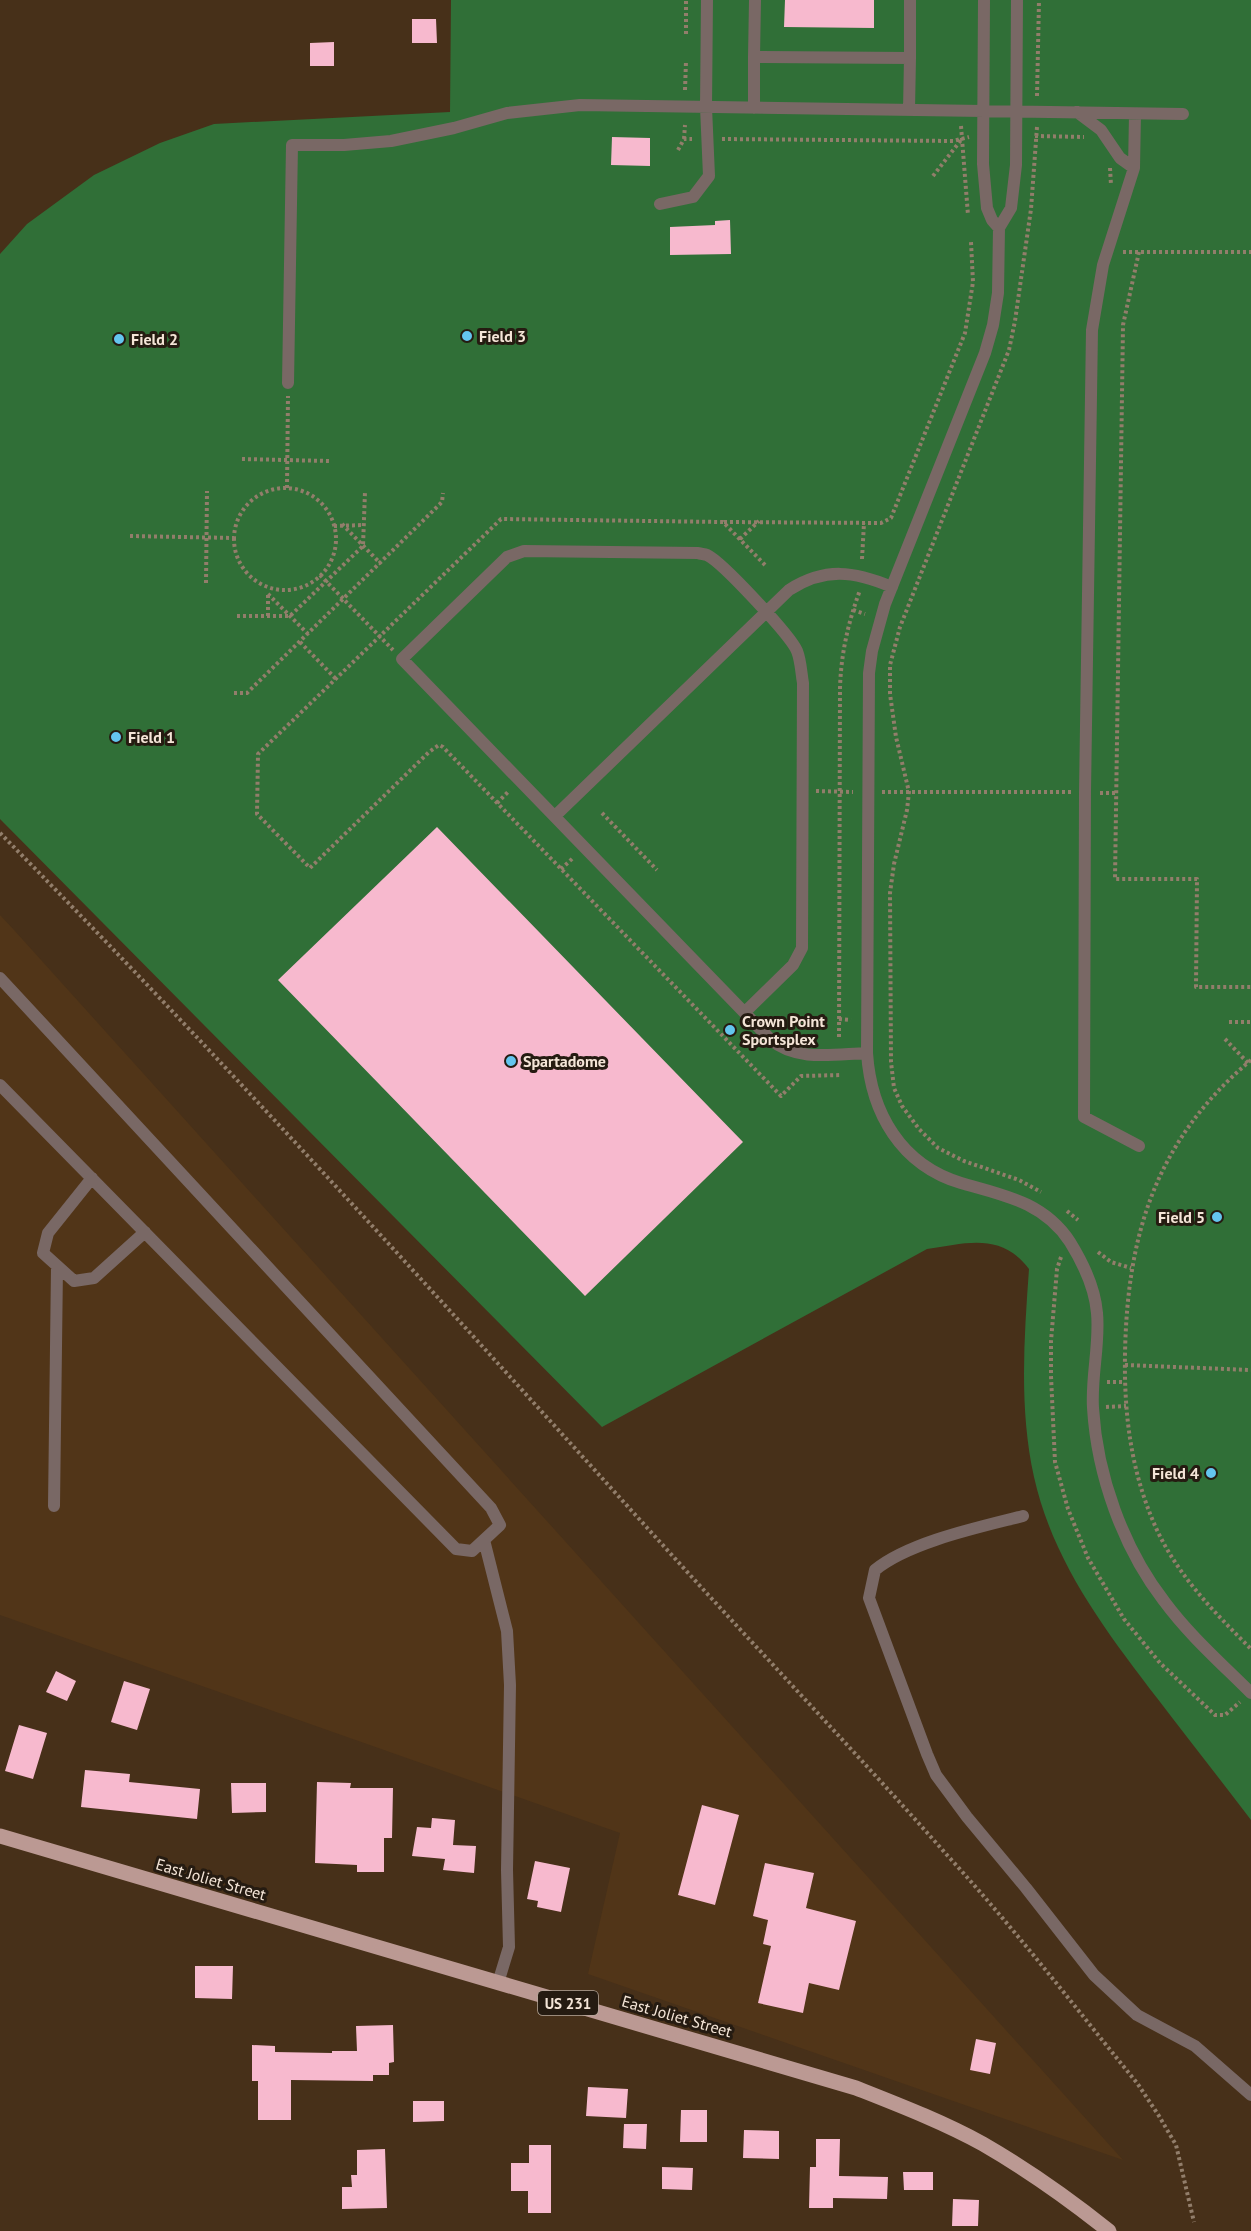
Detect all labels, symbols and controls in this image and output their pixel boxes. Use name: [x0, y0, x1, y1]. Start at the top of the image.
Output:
place label: Field 3: [479, 326, 526, 346]
place label: Field 2: [131, 329, 178, 349]
marker: Field 3: [460, 329, 474, 343]
marker: Field 2: [112, 332, 126, 346]
place label: Field 1: [128, 727, 175, 747]
marker: Field 1: [109, 730, 123, 744]
place label: Crown Point Sportsplex: [742, 1011, 825, 1049]
marker: Crown Point Sportsplex: [723, 1023, 737, 1037]
place label: Spartadome: [523, 1051, 606, 1071]
marker: Spartadome: [504, 1054, 518, 1068]
place label: Field 5: [1158, 1207, 1205, 1227]
marker: Field 5: [1210, 1210, 1224, 1224]
place label: Field 4: [1152, 1463, 1199, 1483]
marker: Field 4: [1204, 1466, 1218, 1480]
street label: East Joliet Street: [154, 1854, 269, 1904]
road number: US 231: [538, 1991, 598, 2015]
street label: East Joliet Street: [620, 1991, 735, 2041]

